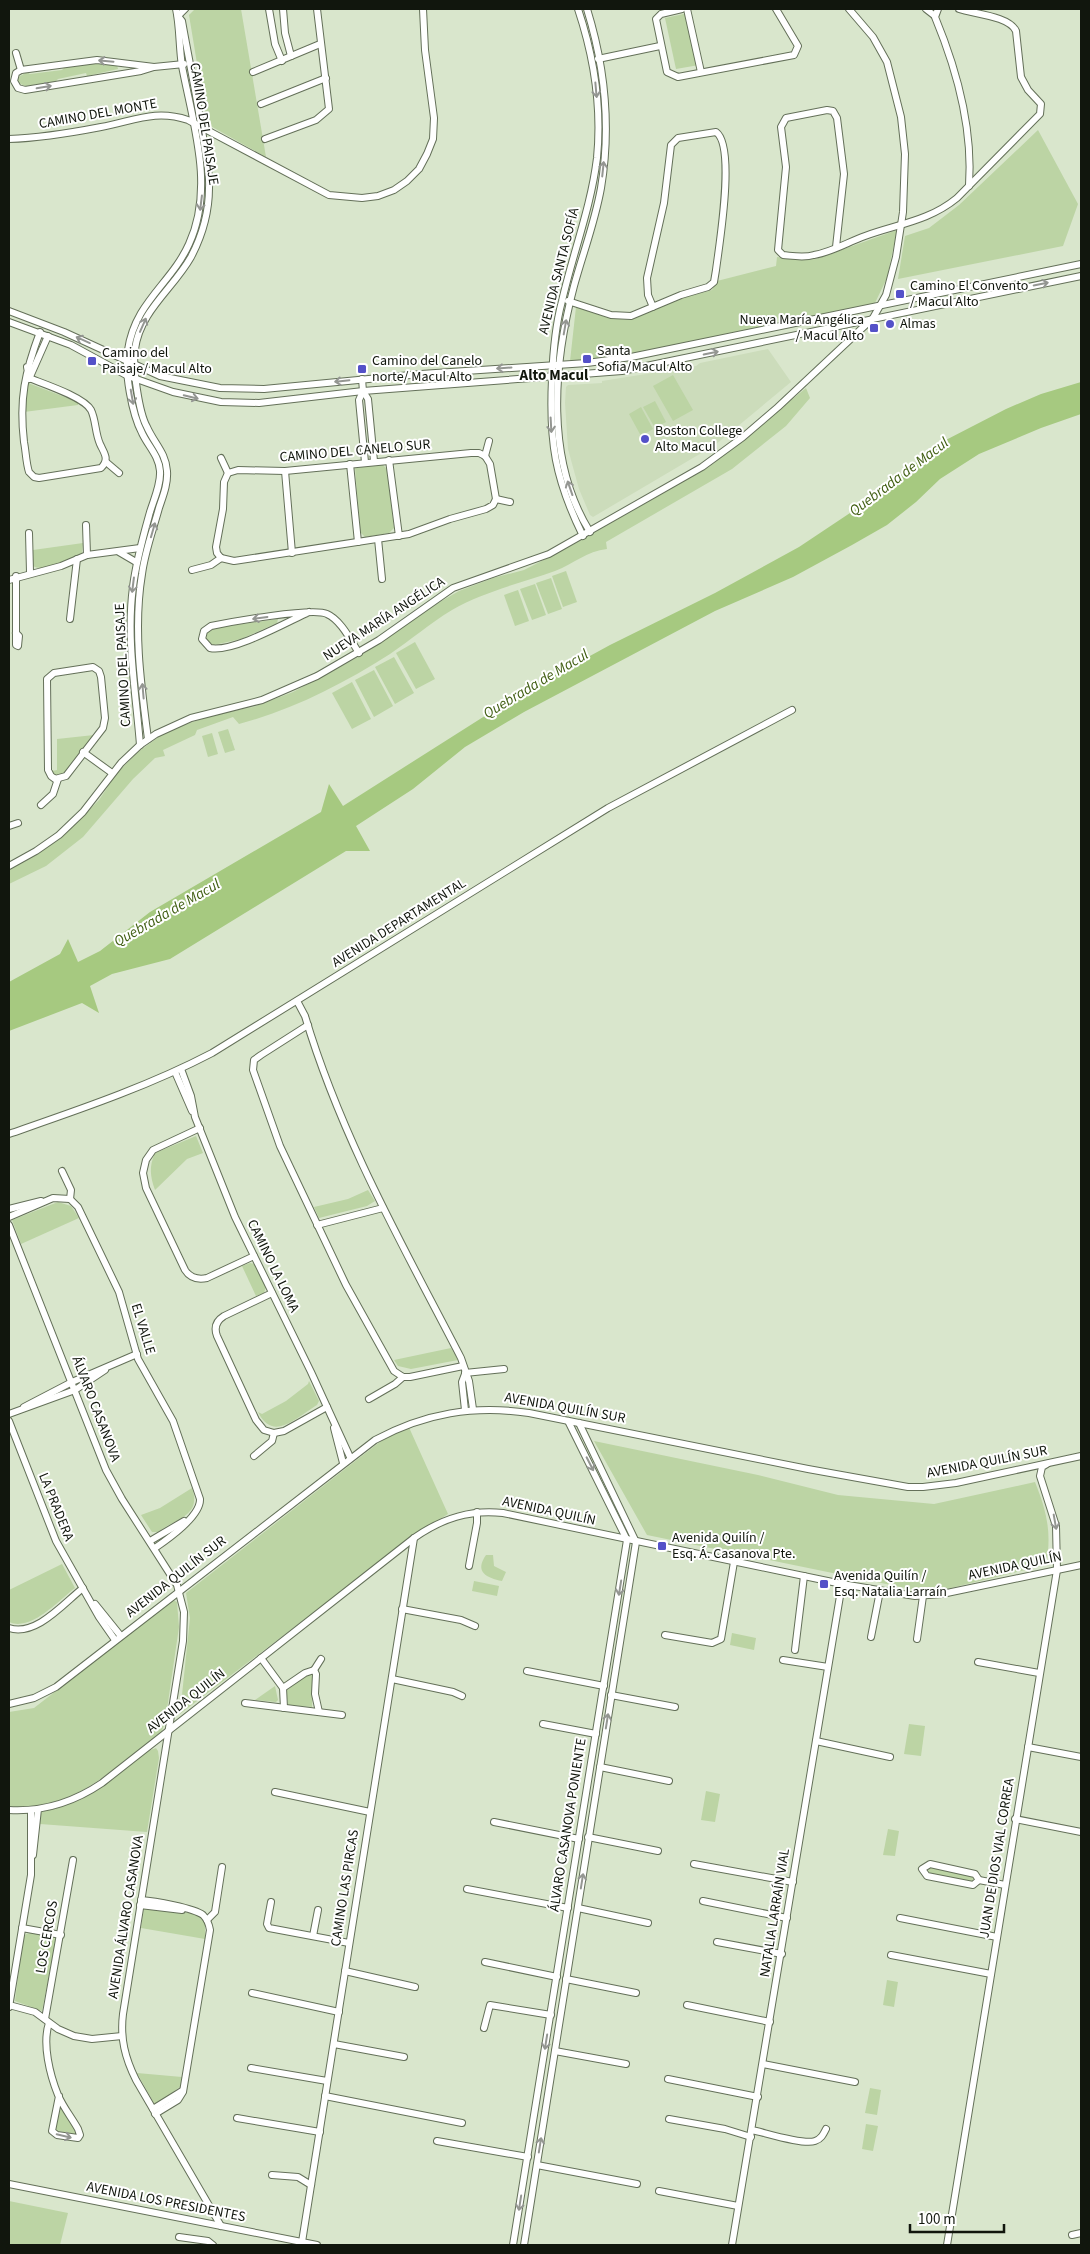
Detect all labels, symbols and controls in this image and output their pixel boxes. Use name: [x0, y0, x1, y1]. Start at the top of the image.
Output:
one-way arrow: [98, 56, 114, 65]
street label: CAMINO DEL PAISAJE: [184, 61, 224, 187]
one-way arrow: [36, 81, 52, 91]
one-way arrow: [592, 82, 601, 98]
street label: CAMINO DEL MONTE: [37, 94, 159, 134]
one-way arrow: [598, 162, 608, 178]
one-way arrow: [196, 194, 206, 210]
street label: AVENIDA SANTA SOFÍA: [534, 205, 585, 337]
place label: Camino El Convento / Macul Alto: [910, 276, 1028, 312]
one-way arrow: [1032, 279, 1048, 289]
marker: Camino El Convento / Macul Alto: [894, 288, 906, 300]
place label: Nueva María Angélica / Macul Alto: [739, 310, 864, 346]
place label: Almas: [900, 314, 936, 334]
one-way arrow: [138, 318, 148, 333]
marker: Almas: [884, 318, 896, 330]
one-way arrow: [561, 319, 571, 335]
marker: Nueva María Angélica / Macul Alto: [868, 322, 880, 334]
one-way arrow: [76, 335, 91, 345]
place label: Santa Sofia/Macul Alto: [597, 341, 692, 377]
place label: Camino del Paisaje/ Macul Alto: [102, 343, 212, 379]
one-way arrow: [703, 348, 719, 357]
place label: Camino del Canelo norte/ Macul Alto: [372, 351, 482, 387]
marker: Santa Sofia/Macul Alto: [581, 353, 593, 365]
marker: Camino del Paisaje/ Macul Alto: [86, 355, 98, 367]
marker: Camino del Canelo norte/ Macul Alto: [356, 363, 368, 375]
one-way arrow: [496, 363, 512, 373]
district label: Alto Macul: [519, 365, 589, 386]
one-way arrow: [334, 377, 350, 386]
one-way arrow: [128, 389, 138, 405]
one-way arrow: [183, 393, 199, 402]
one-way arrow: [546, 417, 555, 433]
place label: Boston College Alto Macul: [655, 421, 742, 457]
water label: Quebrada de Macul: [845, 432, 953, 521]
marker: Boston College Alto Macul: [639, 433, 651, 445]
street label: CAMINO DEL CANELO SUR: [279, 434, 431, 468]
one-way arrow: [565, 481, 574, 496]
one-way arrow: [148, 523, 158, 539]
street label: NUEVA MARÍA ANGÉLICA: [319, 572, 449, 666]
one-way arrow: [128, 577, 138, 593]
street label: CAMINO DEL PAISAJE: [110, 603, 136, 727]
one-way arrow: [252, 614, 268, 624]
water label: Quebrada de Macul: [479, 644, 593, 724]
one-way arrow: [138, 683, 148, 699]
street label: AVENIDA DEPARTAMENTAL: [328, 873, 470, 972]
water label: Quebrada de Macul: [110, 874, 224, 952]
street label: CAMINO LA LOMA: [242, 1216, 304, 1316]
street label: EL VALLE: [126, 1301, 160, 1357]
street label: ÁLVARO CASANOVA: [67, 1353, 125, 1465]
street label: AVENIDA QUILÍN SUR: [503, 1388, 627, 1428]
street label: AVENIDA QUILÍN SUR: [925, 1440, 1049, 1483]
one-way arrow: [586, 1456, 595, 1471]
street label: LA PRADERA: [33, 1470, 79, 1545]
street label: AVENIDA QUILÍN: [500, 1491, 598, 1531]
one-way arrow: [1050, 1513, 1060, 1529]
place label: Avenida Quilín / Esq. Á. Casanova Pte.: [672, 1528, 795, 1564]
street label: AVENIDA QUILÍN SUR: [122, 1531, 230, 1623]
marker: Avenida Quilín / Esq. Á. Casanova Pte.: [656, 1540, 668, 1552]
street label: AVENIDA QUILÍN: [966, 1546, 1064, 1586]
place label: Avenida Quilín / Esq. Natalia Larraín: [834, 1566, 947, 1602]
marker: Avenida Quilín / Esq. Natalia Larraín: [818, 1578, 830, 1590]
one-way arrow: [614, 1580, 624, 1596]
street label: AVENIDA QUILÍN: [142, 1664, 230, 1738]
one-way arrow: [602, 1713, 612, 1729]
street label: ÁLVARO CASANOVA PONIENTE: [544, 1737, 592, 1913]
street label: JUAN DE DIOS VIAL CORREA: [974, 1776, 1020, 1939]
street label: CAMINO LAS PIRCAS: [326, 1828, 364, 1948]
street label: AVENIDA ÁLVARO CASANOVA: [103, 1833, 149, 2000]
street label: NATALIA LARRAÍN VIAL: [755, 1847, 795, 1979]
one-way arrow: [577, 1873, 587, 1889]
street label: LOS CERCOS: [31, 1899, 63, 1975]
one-way arrow: [541, 2034, 551, 2050]
one-way arrow: [55, 2132, 71, 2141]
one-way arrow: [536, 2138, 546, 2154]
street label: AVENIDA LOS PRESIDENTES: [85, 2177, 247, 2227]
one-way arrow: [515, 2194, 525, 2210]
scale bar: [910, 2202, 1004, 2234]
text: 100 m: [918, 2209, 956, 2230]

